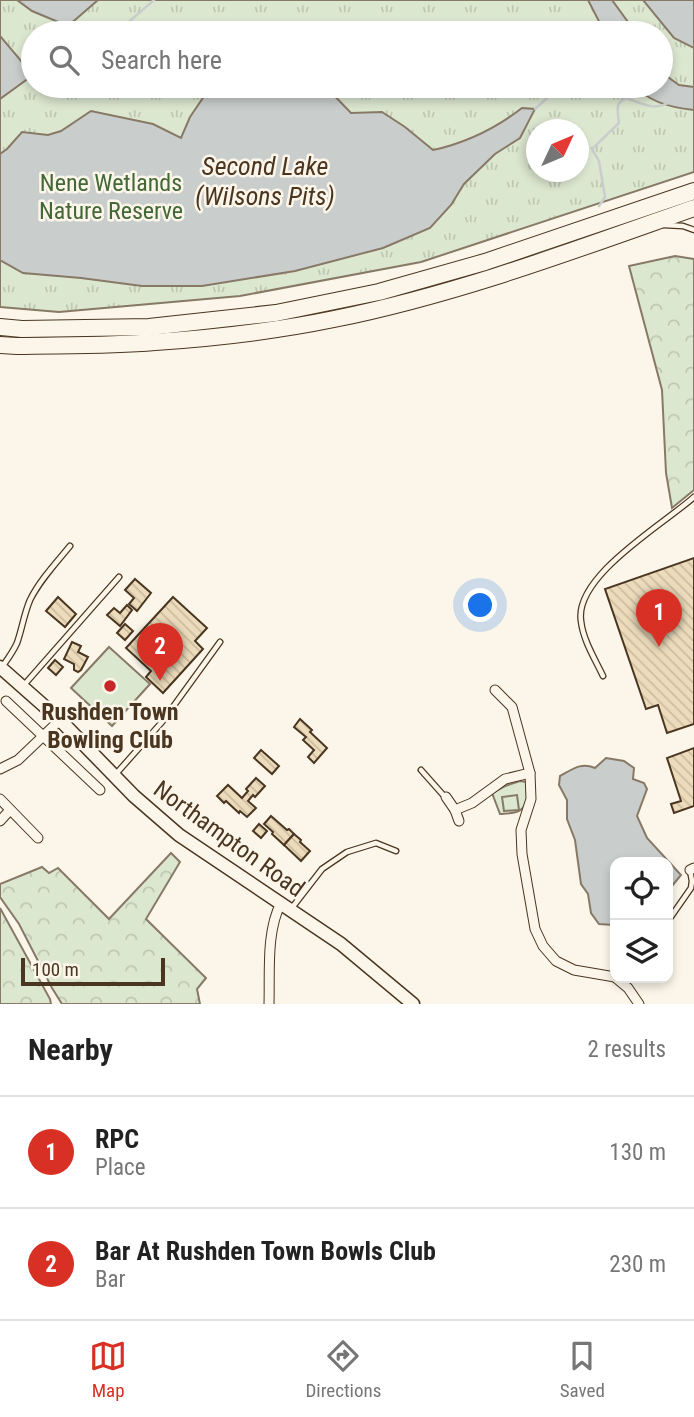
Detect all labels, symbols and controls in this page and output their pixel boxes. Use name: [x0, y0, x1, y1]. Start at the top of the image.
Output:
search box: [21, 21, 673, 98]
icon: search: [45, 41, 83, 79]
text: Search here: [101, 45, 222, 75]
north arrow: [526, 119, 589, 182]
water label: Second Lake (Wilsons Pits): [195, 151, 335, 211]
park label: Nene Wetlands Nature Reserve: [39, 169, 183, 225]
your location: [463, 588, 497, 622]
pin: 1: [636, 589, 682, 647]
pin: 2: [137, 623, 183, 681]
marker: Rushden Town Bowling Club: [102, 678, 118, 694]
place label: Rushden Town Bowling Club: [41, 698, 179, 754]
street label: Northampton Road: [148, 775, 310, 903]
map controls: [610, 857, 673, 983]
button: locate: [610, 857, 673, 920]
button: layers: [610, 920, 673, 983]
scale bar: [21, 955, 164, 987]
text: 100 m: [32, 958, 79, 981]
text: Nearby: [28, 1032, 113, 1067]
text: 2 results: [588, 1036, 666, 1063]
text: RPC: [95, 1124, 139, 1154]
text: 1: [45, 1139, 57, 1166]
text: 130 m: [609, 1139, 666, 1166]
text: Place: [95, 1154, 145, 1181]
text: Bar At Rushden Town Bowls Club: [95, 1236, 436, 1266]
text: 2: [45, 1251, 57, 1278]
text: 230 m: [609, 1251, 666, 1278]
text: Bar: [95, 1266, 126, 1293]
tab: Map: [89, 1337, 127, 1402]
tab: Directions: [305, 1337, 381, 1402]
tab: Saved: [560, 1337, 605, 1402]

